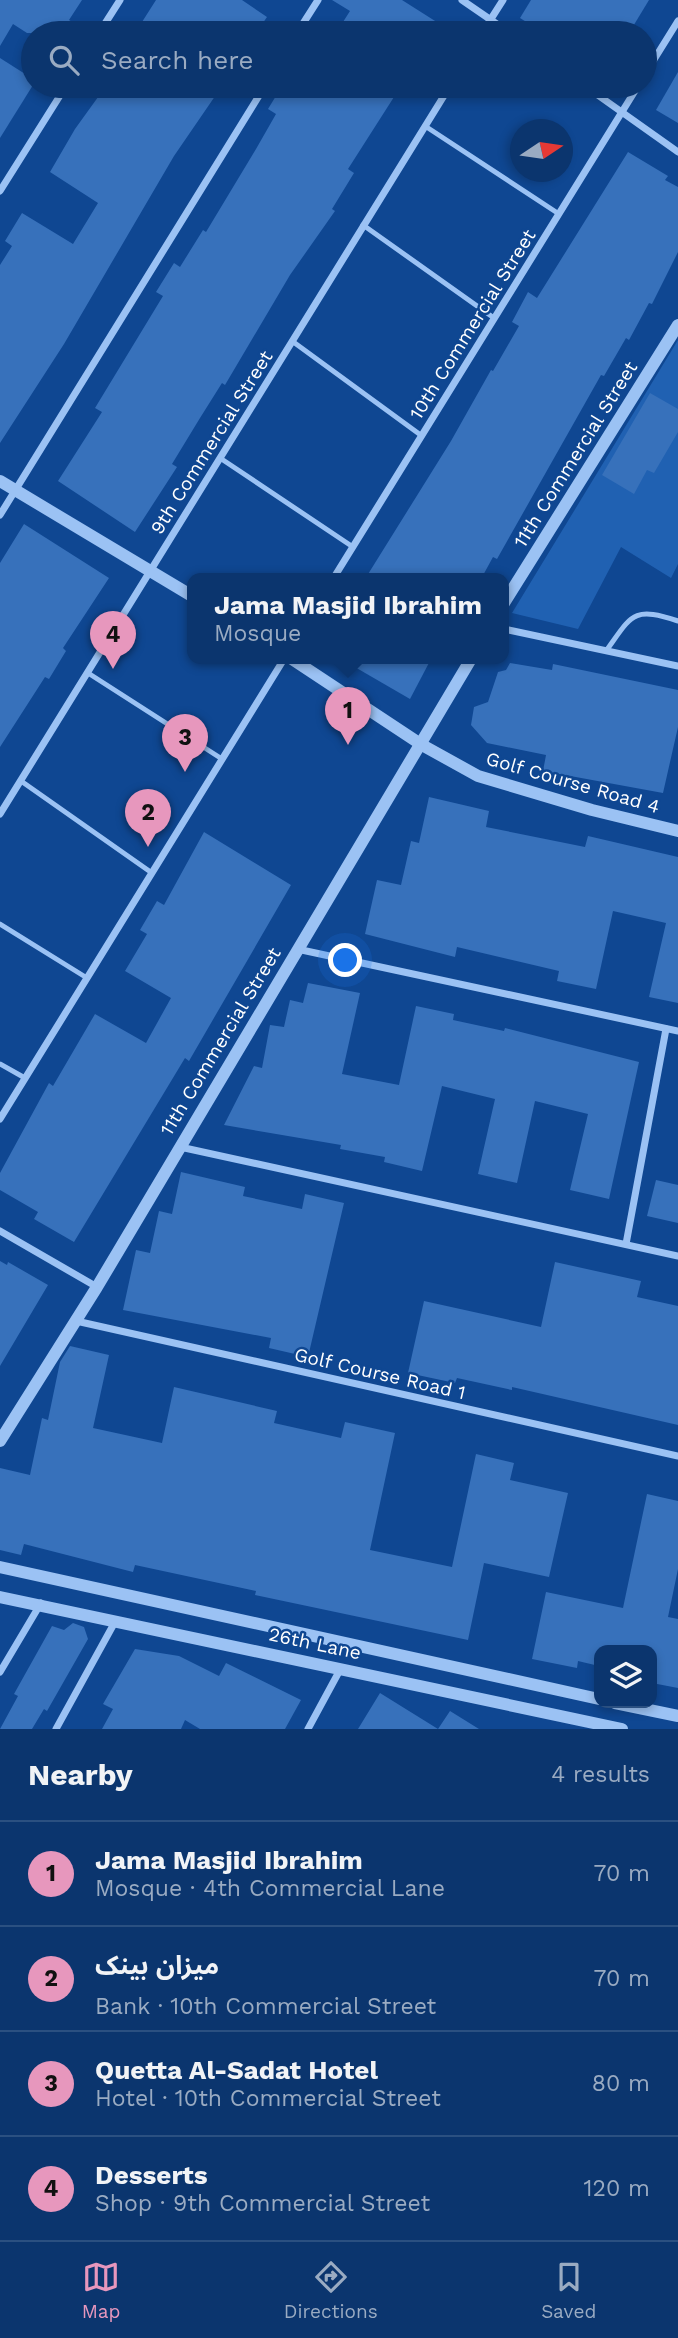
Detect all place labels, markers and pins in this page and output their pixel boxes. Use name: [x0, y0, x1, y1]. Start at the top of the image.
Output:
pin: 4: [90, 611, 136, 669]
pin: 1: [325, 687, 371, 745]
pin: 3: [162, 714, 208, 772]
pin: 2: [125, 789, 171, 847]

